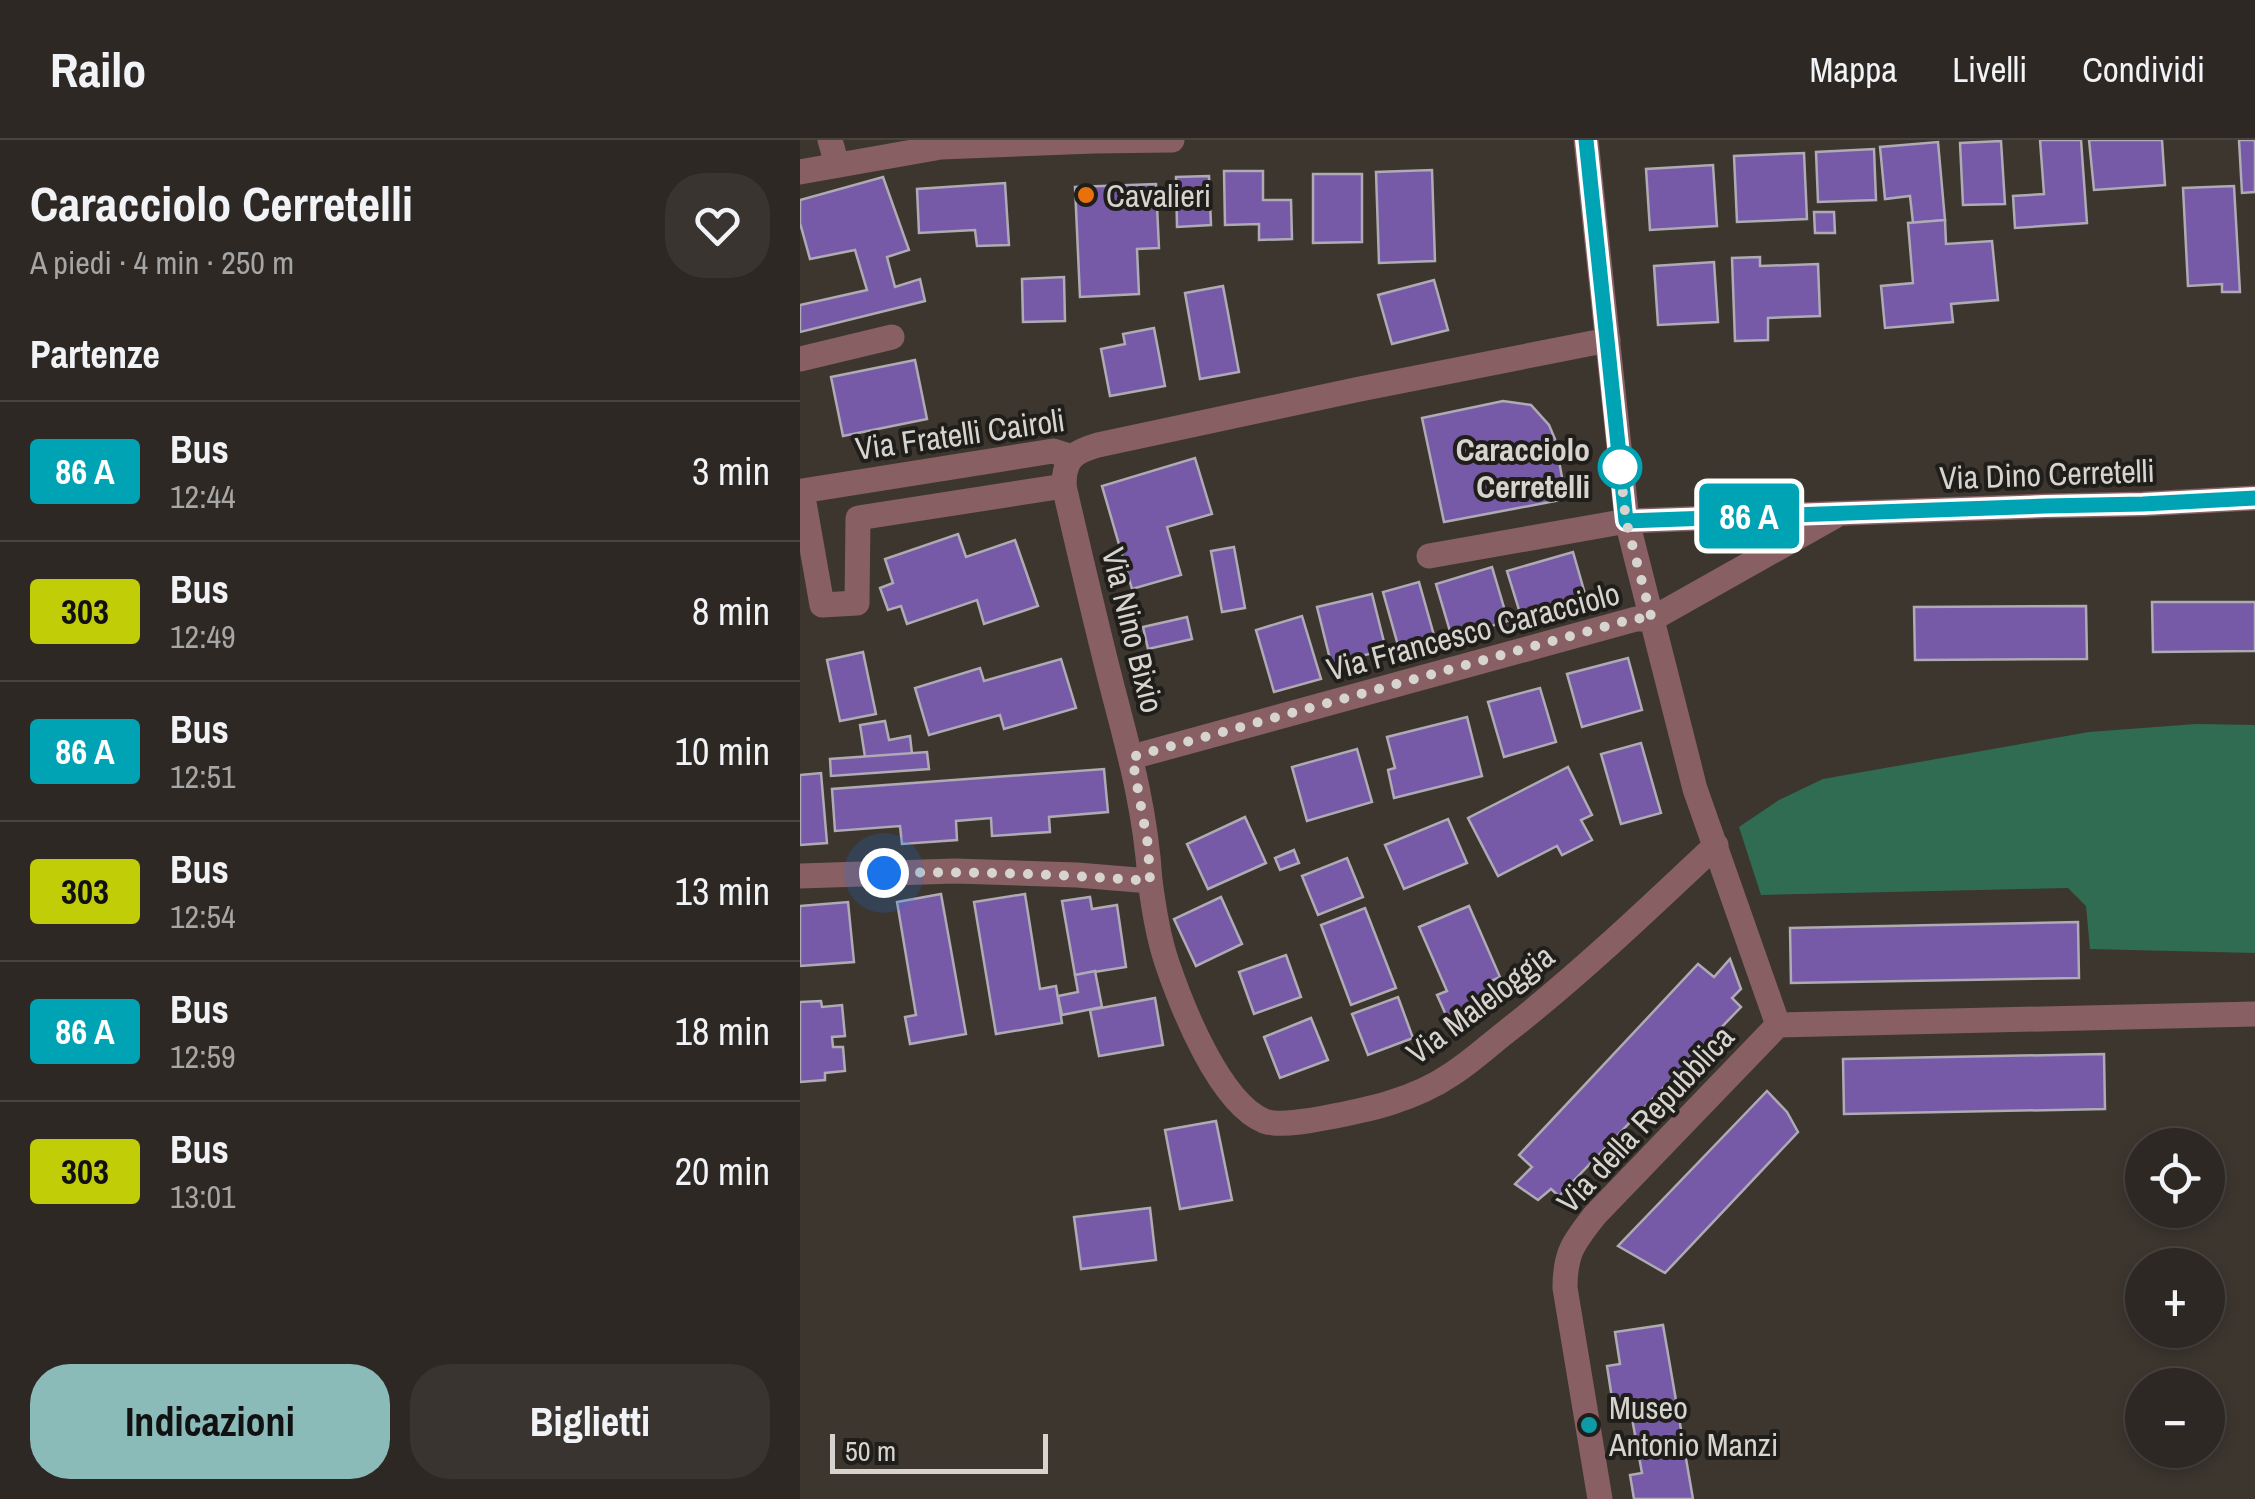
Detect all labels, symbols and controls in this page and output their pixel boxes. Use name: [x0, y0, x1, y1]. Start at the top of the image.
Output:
text: Railo: [50, 37, 146, 102]
text: Mappa: [1809, 46, 1897, 93]
text: Livelli: [1952, 46, 2027, 93]
text: Condividi: [2082, 46, 2205, 93]
text: Caracciolo Cerretelli: [30, 171, 413, 236]
button: heart: [665, 173, 770, 278]
place label: Cavalieri: [1106, 174, 1211, 217]
marker: Cavalieri: [1075, 184, 1097, 206]
text: A piedi · 4 min · 250 m: [30, 241, 294, 284]
text: Partenze: [30, 329, 160, 380]
street label: Via Fratelli Cairoli: [853, 398, 1067, 470]
text: Bus: [170, 424, 229, 475]
place label: Caracciolo Cerretelli: [1456, 428, 1590, 508]
text: 3 min: [692, 446, 770, 497]
marker: Caracciolo Cerretelli: [1599, 446, 1641, 488]
text: 86 A: [55, 448, 115, 495]
street label: Via Dino Cerretelli: [1939, 449, 2155, 499]
text: 12:44: [170, 475, 236, 518]
line badge: 86 A: [1679, 484, 1819, 548]
text: 86 A: [1719, 493, 1779, 540]
street label: Via Nino Bixio: [1092, 543, 1174, 717]
text: Bus: [170, 564, 229, 615]
street label: Via Francesco Caracciolo: [1322, 571, 1624, 691]
text: 8 min: [692, 586, 770, 637]
text: 303: [61, 588, 109, 635]
text: 12:49: [170, 615, 236, 658]
text: Bus: [170, 704, 229, 755]
text: 10 min: [675, 726, 770, 777]
text: 86 A: [55, 728, 115, 775]
text: 12:51: [170, 755, 236, 798]
text: Bus: [170, 844, 229, 895]
your location: [859, 848, 909, 898]
text: 13 min: [675, 866, 770, 917]
text: 303: [61, 868, 109, 915]
text: 12:54: [170, 895, 236, 938]
street label: Via Maleloggia: [1397, 934, 1563, 1074]
text: Bus: [170, 984, 229, 1035]
text: 18 min: [675, 1006, 770, 1057]
text: 86 A: [55, 1008, 115, 1055]
street label: Via della Repubblica: [1547, 1016, 1743, 1222]
text: 12:59: [170, 1035, 236, 1078]
text: Bus: [170, 1124, 229, 1175]
map controls: [2125, 1128, 2225, 1468]
button: locate: [2125, 1128, 2225, 1228]
text: 20 min: [675, 1146, 770, 1197]
text: 303: [61, 1148, 109, 1195]
text: 13:01: [170, 1175, 236, 1218]
button: +: [2125, 1248, 2225, 1348]
button: Indicazioni: [30, 1364, 390, 1479]
button: Biglietti: [410, 1364, 770, 1479]
button: −: [2125, 1368, 2225, 1468]
place label: Museo Antonio Manzi: [1608, 1386, 1778, 1466]
marker: Museo Antonio Manzi: [1578, 1414, 1600, 1436]
scale bar: [830, 1429, 1048, 1474]
text: 50 m: [845, 1432, 896, 1470]

